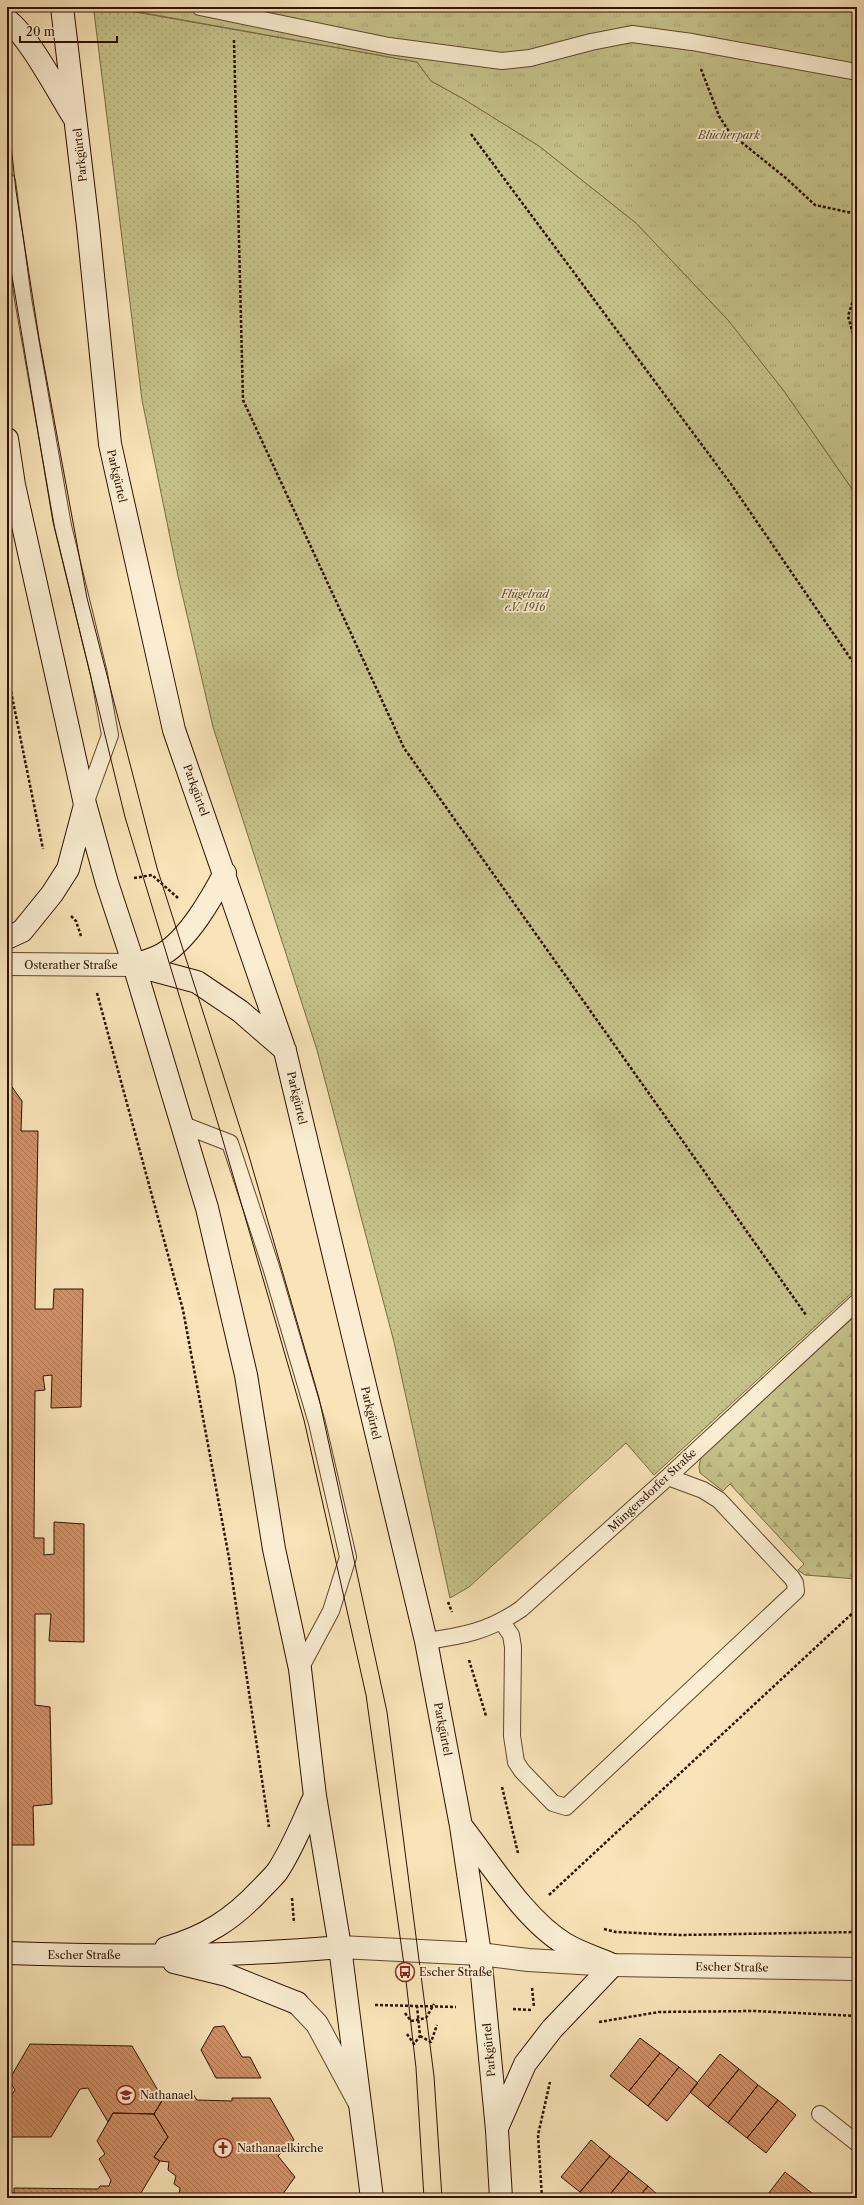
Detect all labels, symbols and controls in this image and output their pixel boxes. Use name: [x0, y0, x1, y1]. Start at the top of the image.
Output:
scale bar: [20, 18, 117, 44]
text: 20 m: [26, 24, 55, 39]
street label: Parkgürtel: [70, 127, 90, 183]
park label: Blücherpark: [697, 128, 760, 142]
street label: Parkgürtel: [104, 448, 130, 505]
park label: Flügelrad e.V. 1916: [500, 587, 550, 614]
street label: Parkgürtel: [180, 762, 212, 819]
street label: Osterather Straße: [24, 958, 118, 972]
street label: Parkgürtel: [284, 1070, 310, 1127]
street label: Parkgürtel: [358, 1385, 384, 1442]
street label: Müngersdorfer Straße: [605, 1445, 699, 1535]
street label: Parkgürtel: [431, 1701, 455, 1758]
street label: Escher Straße: [47, 1948, 121, 1962]
street label: Escher Straße: [695, 1959, 769, 1975]
bus stop icon: Escher Straße: [394, 1961, 416, 1983]
place label: Escher Straße: [419, 1965, 492, 1979]
street label: Parkgürtel: [480, 2022, 498, 2078]
school or university icon: Nathanael: [115, 2084, 137, 2106]
place label: Nathanael: [140, 2088, 194, 2102]
church icon: Nathanaelkirche: [212, 2137, 234, 2159]
place label: Nathanaelkirche: [237, 2141, 323, 2155]

